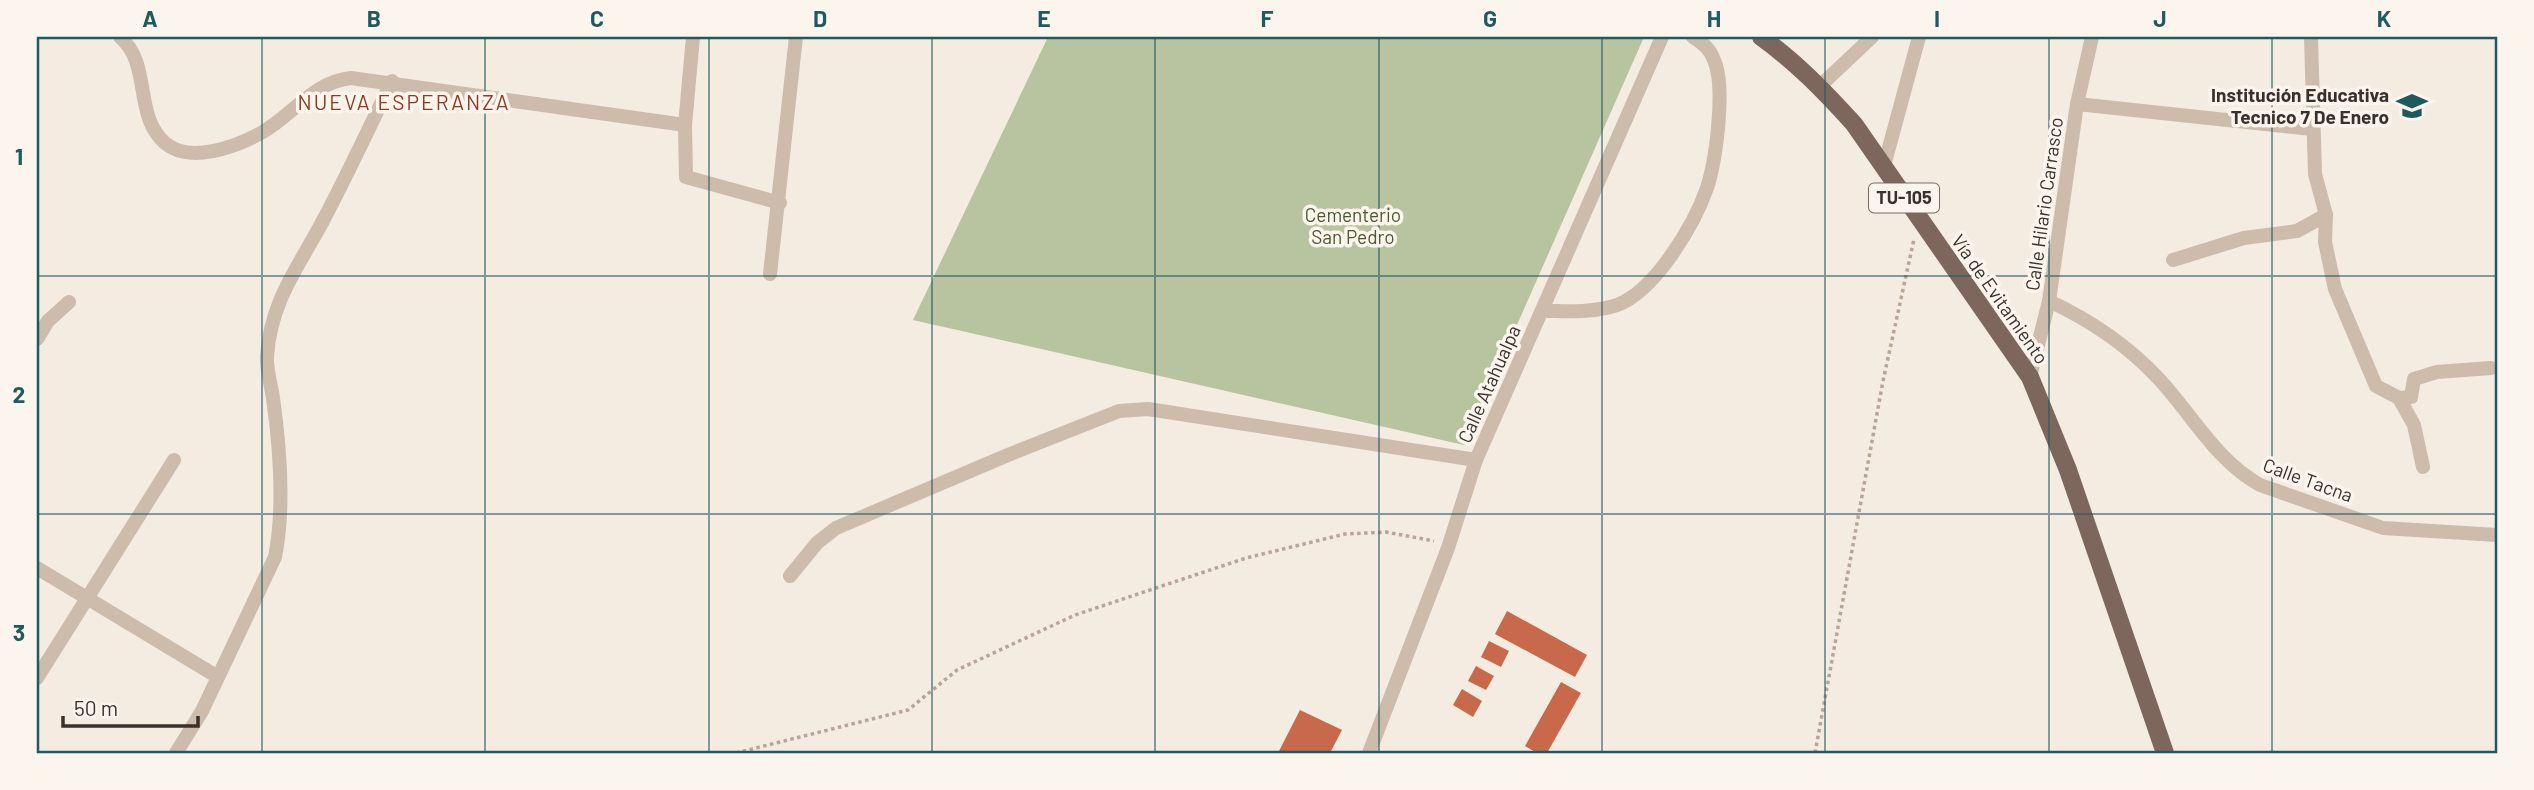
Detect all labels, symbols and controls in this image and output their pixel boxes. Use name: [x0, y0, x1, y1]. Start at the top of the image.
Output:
text: A: [142, 4, 158, 32]
text: B: [367, 4, 381, 32]
text: C: [590, 4, 604, 32]
text: D: [813, 4, 827, 32]
text: E: [1037, 4, 1051, 32]
text: F: [1261, 4, 1274, 32]
text: G: [1483, 4, 1497, 32]
text: H: [1707, 4, 1721, 32]
text: I: [1934, 4, 1940, 32]
text: J: [2153, 4, 2167, 32]
text: K: [2377, 4, 2391, 32]
place label: Institución Educativa Tecnico 7 De Enero: [2211, 83, 2389, 128]
district label: NUEVA ESPERANZA: [297, 89, 511, 114]
school or university icon: Institución Educativa Tecnico 7 De Enero: [2395, 89, 2429, 123]
street label: Calle Hilario Carrasco: [2020, 116, 2067, 292]
text: 1: [15, 142, 23, 170]
road number: TU-105: [1869, 183, 1939, 212]
park label: Cementerio San Pedro: [1305, 203, 1401, 248]
street label: Vía de Evitamiento: [1947, 229, 2054, 368]
street label: Calle Atahualpa: [1452, 321, 1525, 446]
text: 2: [13, 380, 25, 408]
street label: Calle Tacna: [2260, 453, 2356, 506]
text: 3: [13, 618, 25, 646]
scale bar: [63, 685, 198, 729]
text: 50 m: [74, 695, 118, 720]

